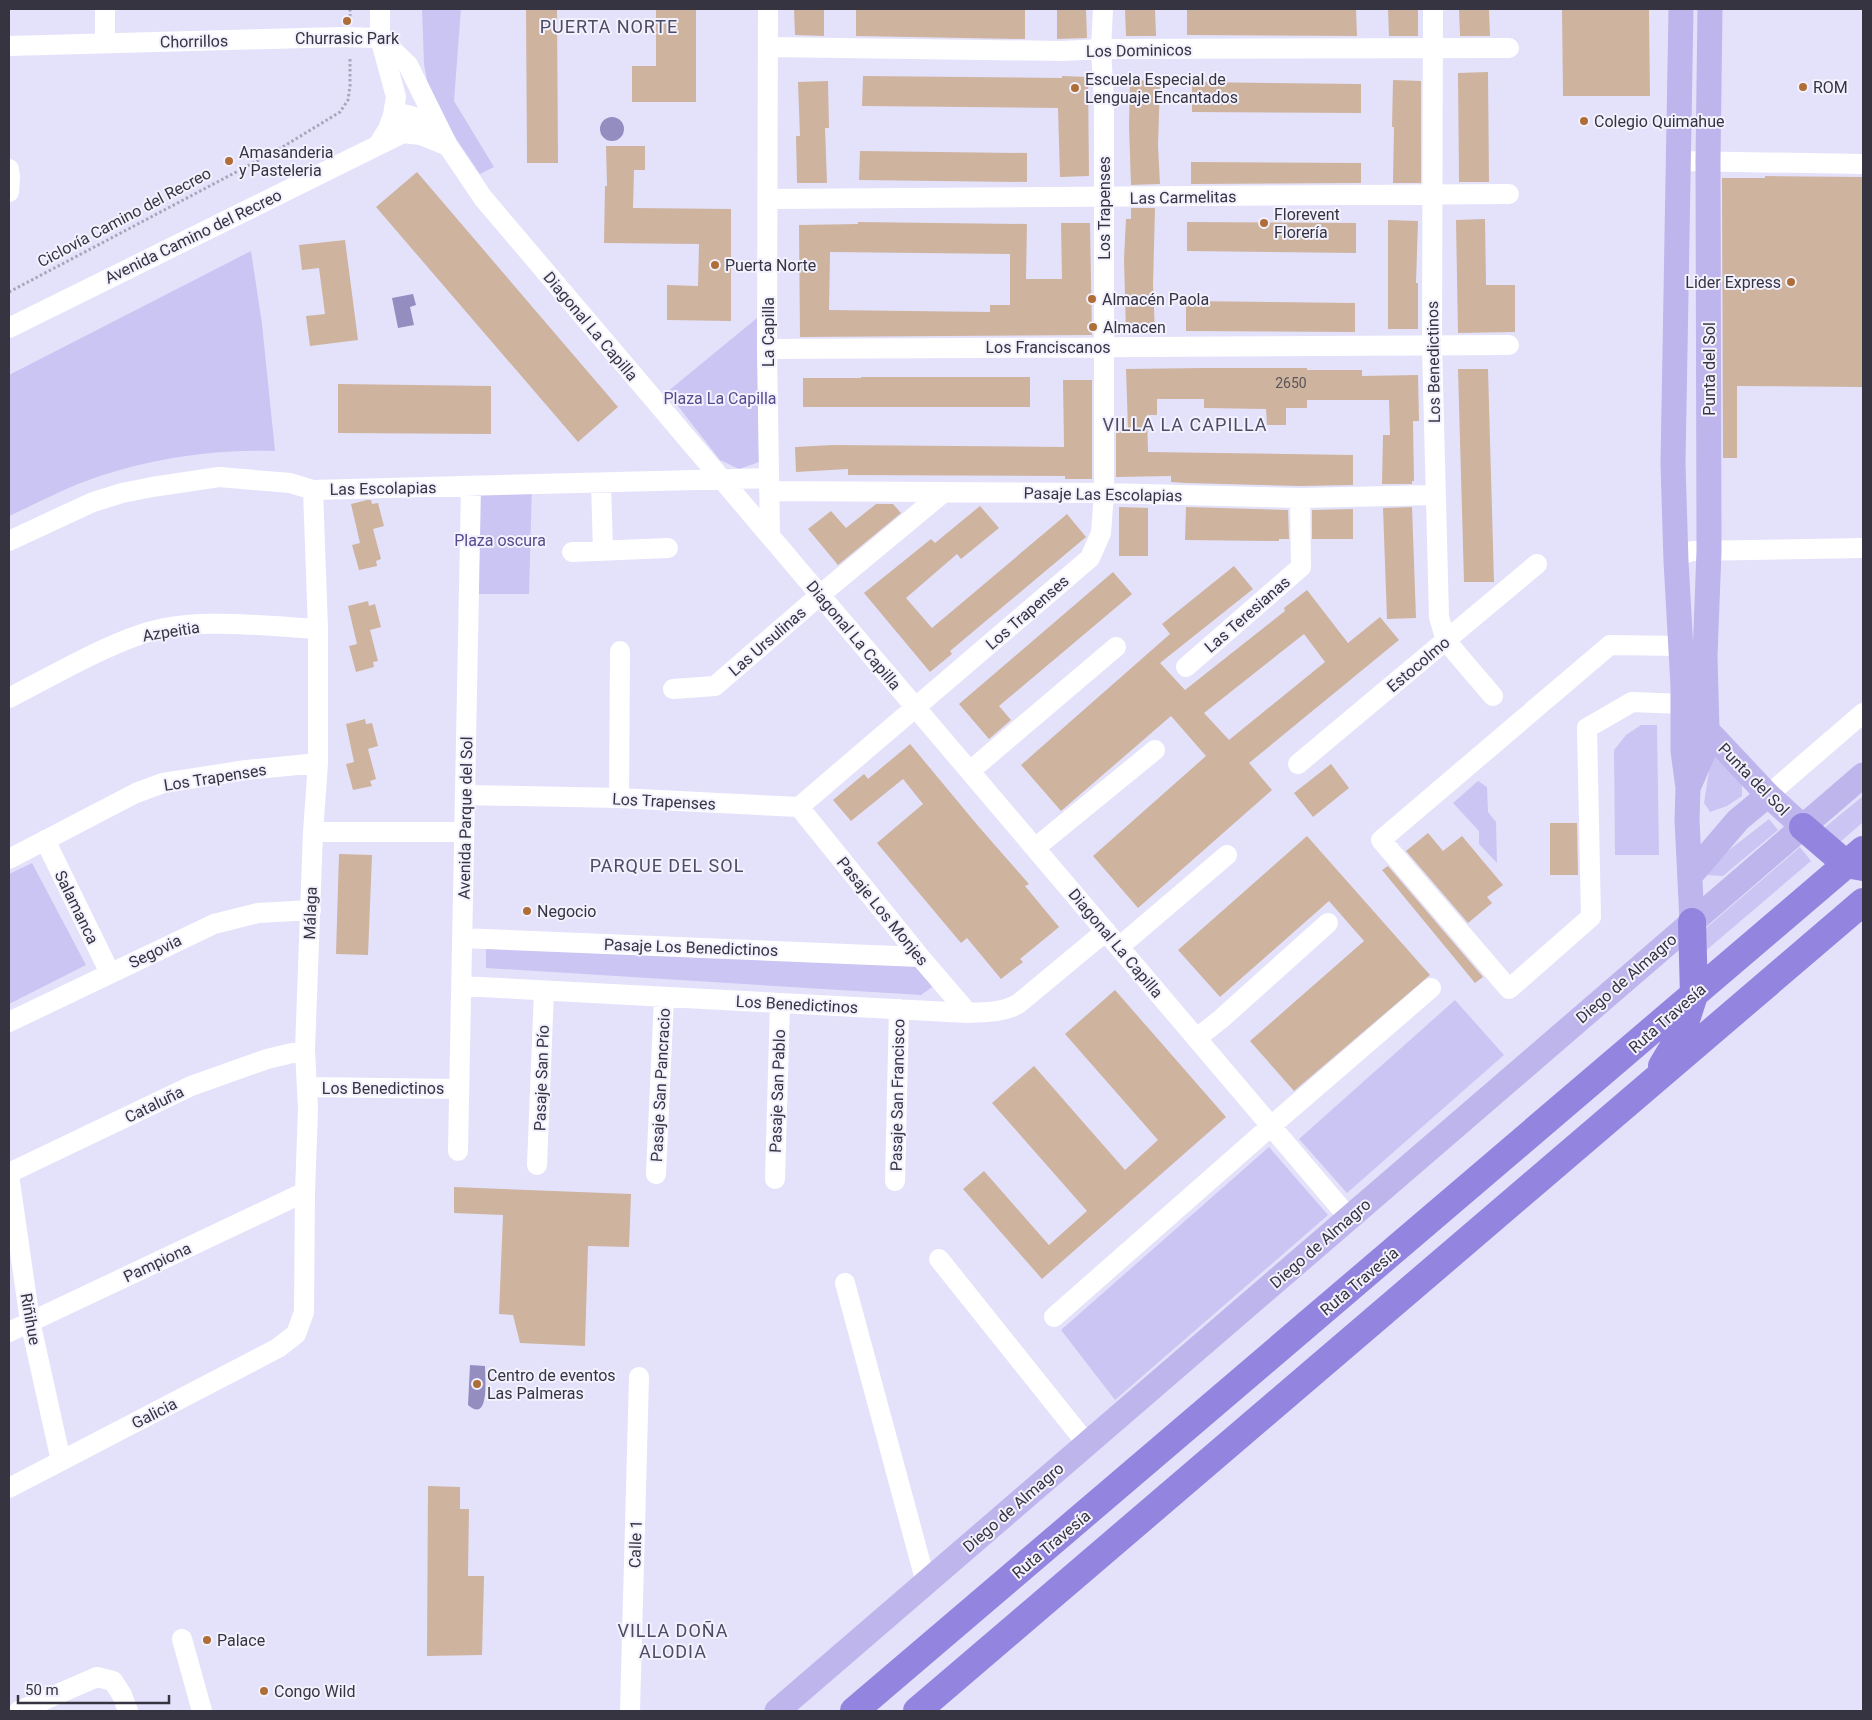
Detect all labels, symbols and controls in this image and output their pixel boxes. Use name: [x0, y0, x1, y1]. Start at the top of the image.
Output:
marker: Churrasic Park: [341, 15, 353, 27]
district label: PUERTA NORTE: [540, 16, 678, 37]
place label: Churrasic Park: [295, 29, 400, 48]
street label: Chorrillos: [160, 31, 228, 52]
street label: Los Dominicos: [1086, 40, 1192, 61]
place label: Escuela Especial de Lenguaje Encantados: [1085, 70, 1238, 107]
place label: ROM: [1813, 78, 1848, 97]
marker: ROM: [1797, 81, 1809, 93]
marker: Escuela Especial de Lenguaje Encantados: [1069, 82, 1081, 94]
place label: Colegio Quimahue: [1594, 112, 1724, 131]
marker: Colegio Quimahue: [1578, 115, 1590, 127]
place label: Amasanderia y Pasteleria: [239, 143, 334, 180]
marker: Amasanderia y Pasteleria: [223, 155, 235, 167]
street label: Los Trapenses: [1095, 156, 1114, 260]
street label: Ciclovía Camino del Recreo: [34, 164, 214, 271]
street label: Avenida Camino del Recreo: [102, 185, 285, 288]
street label: Las Carmelitas: [1130, 187, 1236, 208]
place label: Florevent Florería: [1274, 205, 1340, 242]
marker: Florevent Florería: [1258, 217, 1270, 229]
place label: Puerta Norte: [725, 256, 816, 275]
marker: Puerta Norte: [709, 259, 721, 271]
street label: Diagonal La Capilla: [540, 268, 642, 385]
place label: Lider Express: [1685, 273, 1781, 292]
marker: Lider Express: [1785, 276, 1797, 288]
place label: Almacén Paola: [1102, 290, 1209, 309]
marker: Almacén Paola: [1086, 293, 1098, 305]
street label: La Capilla: [759, 297, 778, 367]
street label: Los Benedictinos: [1423, 301, 1444, 423]
place label: Almacen: [1103, 318, 1166, 337]
marker: Almacen: [1087, 321, 1099, 333]
street label: Punta del Sol: [1700, 322, 1719, 416]
street label: Los Franciscanos: [985, 338, 1111, 357]
house number: 2650: [1275, 375, 1307, 391]
park label: Plaza La Capilla: [663, 389, 777, 408]
district label: VILLA LA CAPILLA: [1102, 414, 1268, 435]
street label: Las Escolapias: [329, 478, 437, 499]
street label: Pasaje Las Escolapias: [1023, 484, 1183, 505]
park label: Plaza oscura: [454, 531, 546, 550]
street label: Los Trapenses: [982, 571, 1073, 654]
street label: Las Teresianas: [1201, 572, 1294, 657]
street label: Diagonal La Capilla: [803, 577, 905, 694]
street label: Las Ursulinas: [725, 603, 810, 680]
street label: Azpeitia: [141, 618, 201, 645]
street label: Estocolmo: [1383, 633, 1454, 696]
street label: Avenida Parque del Sol: [455, 736, 476, 900]
street label: Punta del Sol: [1714, 739, 1793, 820]
street label: Los Trapenses: [162, 760, 268, 795]
street label: Los Trapenses: [612, 789, 716, 814]
street label: Pasaje Los Monjes: [833, 853, 932, 970]
district label: PARQUE DEL SOL: [590, 855, 744, 876]
street label: Salamanca: [51, 867, 103, 947]
street label: Diagonal La Capilla: [1065, 885, 1167, 1002]
street label: Málaga: [300, 886, 321, 940]
place label: Negocio: [537, 902, 596, 921]
marker: Negocio: [521, 905, 533, 917]
street label: Diego de Almagro: [1572, 930, 1680, 1027]
street label: Segovia: [126, 931, 185, 972]
street label: Pasaje Los Benedictinos: [604, 935, 778, 960]
street label: Ruta Travesía: [1625, 980, 1710, 1057]
street label: Los Benedictinos: [735, 992, 859, 1017]
street label: Pasaje San Pancracio: [647, 1008, 674, 1162]
street label: Pasaje San Francisco: [887, 1019, 908, 1171]
street label: Pasaje San Pío: [530, 1025, 553, 1131]
street label: Pasaje San Pablo: [766, 1029, 789, 1153]
street label: Los Benedictinos: [322, 1079, 444, 1098]
street label: Cataluña: [122, 1082, 187, 1127]
street label: Diego de Almagro: [1266, 1195, 1374, 1292]
street label: Pampiona: [120, 1239, 194, 1286]
street label: Ruta Travesía: [1316, 1243, 1402, 1320]
street label: Riñihue: [17, 1292, 44, 1347]
place label: Centro de eventos Las Palmeras: [487, 1366, 616, 1403]
marker: Centro de eventos Las Palmeras: [471, 1378, 483, 1390]
street label: Galicia: [128, 1394, 180, 1433]
street label: Diego de Almagro: [959, 1459, 1067, 1556]
street label: Ruta Travesía: [1008, 1506, 1094, 1583]
street label: Calle 1: [625, 1520, 646, 1569]
district label: VILLA DOÑA ALODIA: [617, 1620, 729, 1662]
place label: Palace: [217, 1631, 265, 1650]
marker: Palace: [201, 1634, 213, 1646]
scale bar: [18, 1672, 169, 1704]
text: 50 m: [25, 1681, 59, 1699]
place label: Congo Wild: [274, 1682, 355, 1701]
marker: Congo Wild: [258, 1685, 270, 1697]

